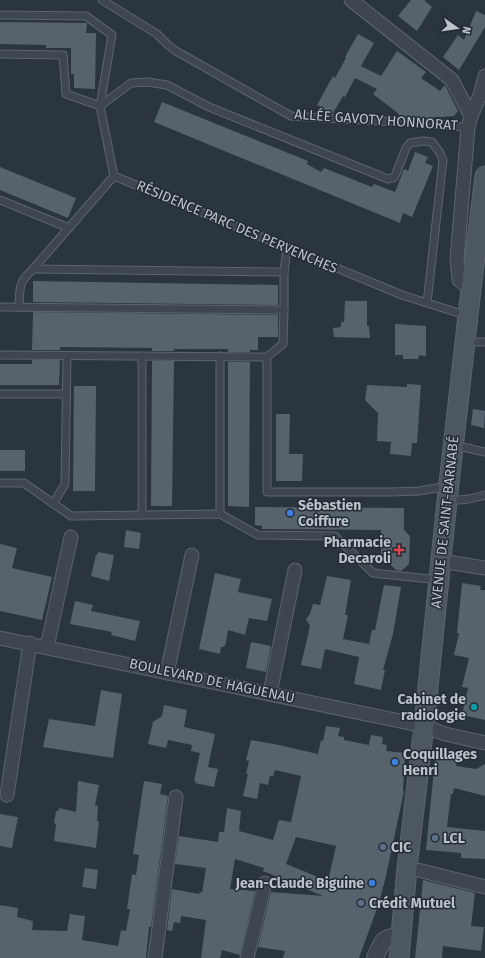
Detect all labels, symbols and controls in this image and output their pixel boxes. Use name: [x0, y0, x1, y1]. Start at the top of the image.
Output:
north arrow: [437, 8, 477, 48]
text: N: [459, 25, 473, 35]
street label: ALLÉE GAVOTY HONNORAT: [294, 105, 459, 134]
street label: RÉSIDENCE PARC DES PERVENCHES: [134, 176, 341, 277]
street label: AVENUE DE SAINT-BARNABÉ: [426, 435, 463, 609]
place label: Sébastien Coiffure: [298, 497, 361, 530]
marker: Sébastien Coiffure: [285, 508, 295, 518]
place label: Pharmacie Decaroli: [324, 534, 391, 567]
marker: Pharmacie Decaroli: [394, 545, 404, 555]
street label: BOULEVARD DE HAGUENAU: [128, 655, 296, 707]
place label: Cabinet de radiologie: [397, 691, 466, 724]
marker: Cabinet de radiologie: [469, 702, 479, 712]
place label: Coquillages Henri: [403, 746, 477, 779]
marker: Coquillages Henri: [390, 757, 400, 767]
place label: LCL: [443, 830, 465, 847]
marker: LCL: [430, 833, 440, 843]
place label: CIC: [391, 839, 411, 856]
marker: CIC: [378, 842, 388, 852]
place label: Jean-Claude Biguine: [234, 875, 364, 892]
marker: Jean-Claude Biguine: [367, 878, 377, 888]
place label: Crédit Mutuel: [369, 895, 456, 912]
marker: Crédit Mutuel: [356, 898, 366, 908]

